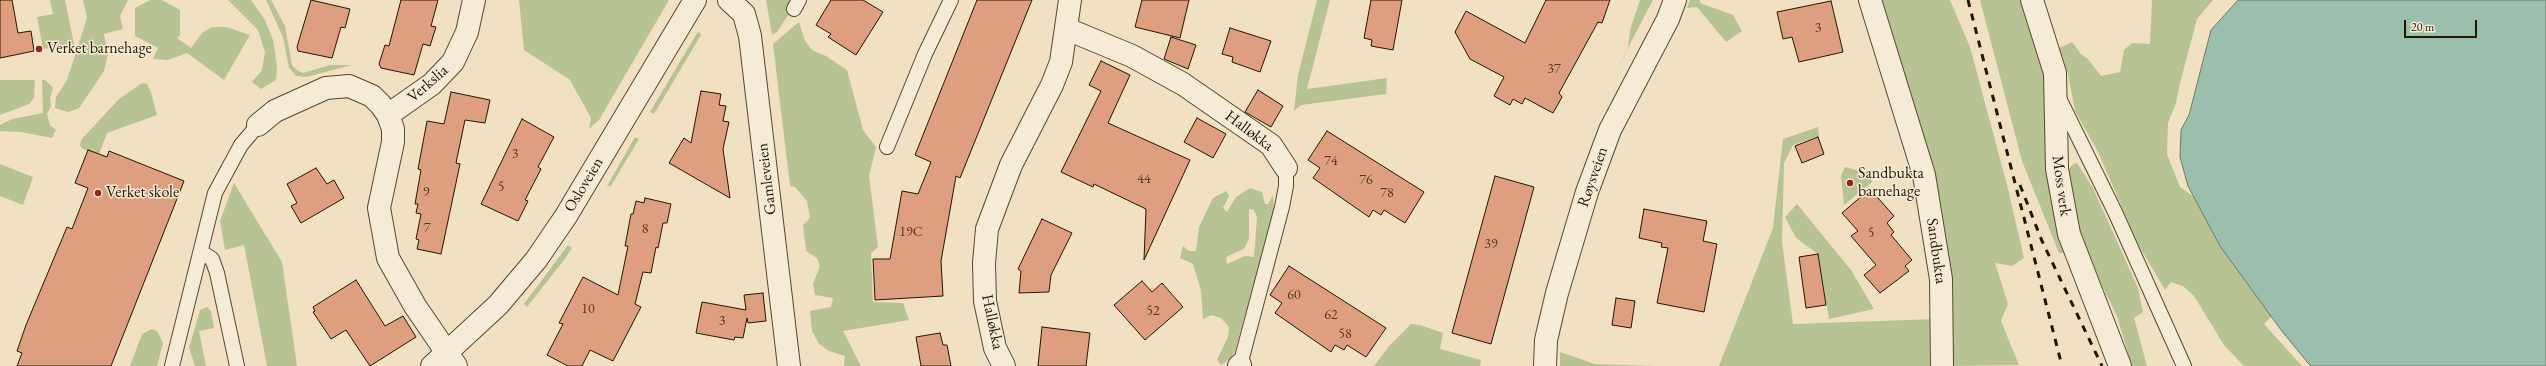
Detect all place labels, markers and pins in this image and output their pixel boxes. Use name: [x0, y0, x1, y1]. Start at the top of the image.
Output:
place label: Verket barnehage: [47, 39, 152, 59]
marker: Verket barnehage: [34, 44, 44, 54]
place label: Sandbukta barnehage: [1858, 164, 1924, 202]
marker: Sandbukta barnehage: [1845, 178, 1855, 188]
place label: Verket skole: [106, 183, 179, 203]
marker: Verket skole: [93, 188, 103, 198]

